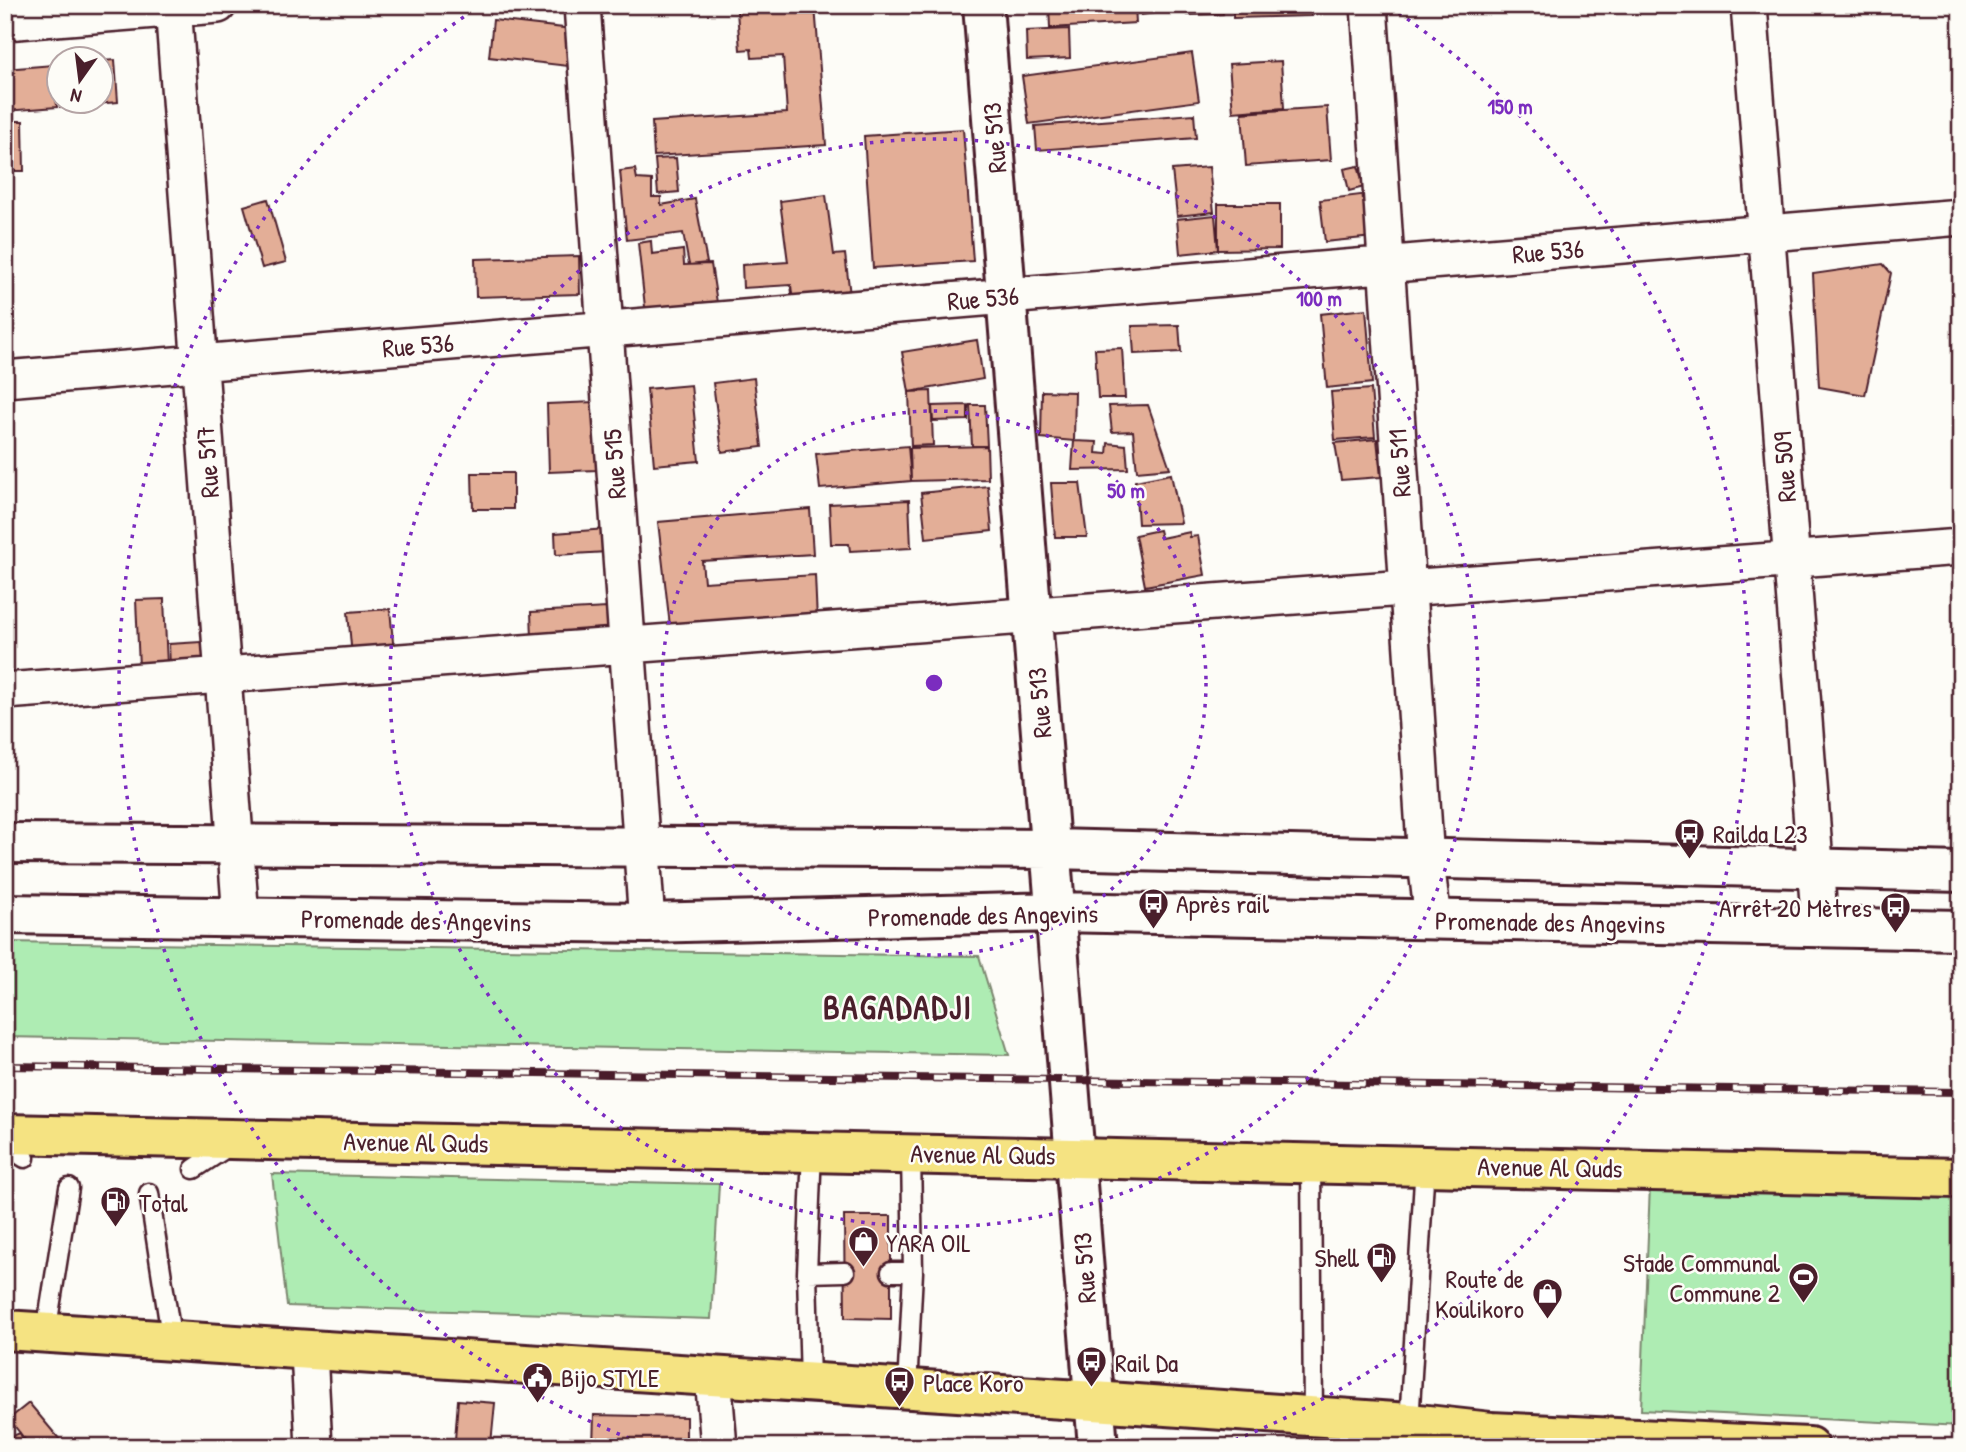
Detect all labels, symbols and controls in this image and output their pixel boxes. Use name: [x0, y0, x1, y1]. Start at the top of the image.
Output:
north arrow: [46, 46, 116, 116]
text: N: [68, 83, 84, 110]
text: 150 m: [1487, 92, 1533, 121]
street label: Rue 513: [973, 101, 1015, 175]
street label: Rue 536: [1511, 230, 1585, 272]
street label: Rue 536: [946, 277, 1020, 319]
text: 100 m: [1296, 284, 1342, 313]
street label: Rue 536: [381, 324, 455, 366]
street label: Rue 517: [187, 425, 227, 499]
street label: Rue 515: [594, 428, 634, 500]
street label: Rue 511: [1379, 428, 1419, 498]
street label: Rue 509: [1764, 430, 1804, 504]
text: 50 m: [1107, 476, 1145, 505]
street label: Rue 513: [1018, 666, 1060, 740]
centre of rings: [922, 671, 946, 695]
bus stop icon: Railda L23: [1673, 816, 1707, 860]
place label: Railda L23: [1713, 816, 1808, 851]
bus stop icon: Après rail: [1136, 886, 1170, 930]
place label: Après rail: [1176, 886, 1269, 921]
place label: Arrêt 20 Mètres: [1719, 890, 1872, 925]
bus stop icon: Arrêt 20 Mètres: [1878, 890, 1912, 934]
street label: Promenade des Angevins: [868, 895, 1098, 935]
street label: Promenade des Angevins: [301, 900, 531, 940]
street label: Promenade des Angevins: [1435, 902, 1665, 942]
district label: BAGADADJI: [823, 985, 973, 1029]
street label: Avenue Al Quds: [343, 1123, 489, 1161]
street label: Avenue Al Quds: [910, 1135, 1056, 1173]
street label: Avenue Al Quds: [1477, 1148, 1623, 1186]
fuel station icon: Total: [99, 1185, 133, 1229]
place label: Total: [139, 1185, 188, 1220]
shop icon: YARA OIL: [846, 1225, 880, 1269]
place label: YARA OIL: [886, 1225, 971, 1260]
street label: Rue 513: [1064, 1232, 1104, 1304]
place label: Shell: [1315, 1240, 1360, 1275]
fuel station icon: Shell: [1365, 1240, 1399, 1284]
place label: Stade Communal Commune 2: [1623, 1245, 1780, 1310]
sports icon: Stade Communal Commune 2: [1786, 1260, 1820, 1304]
place label: Route de Koulikoro: [1435, 1261, 1524, 1326]
shop icon: Route de Koulikoro: [1530, 1276, 1564, 1320]
bus stop icon: Rail Da: [1075, 1345, 1109, 1389]
place label: Rail Da: [1115, 1345, 1178, 1380]
public building icon: Bijo STYLE: [521, 1360, 555, 1404]
place label: Bijo STYLE: [561, 1360, 660, 1395]
bus stop icon: Place Koro: [883, 1365, 917, 1409]
place label: Place Koro: [923, 1365, 1024, 1400]

